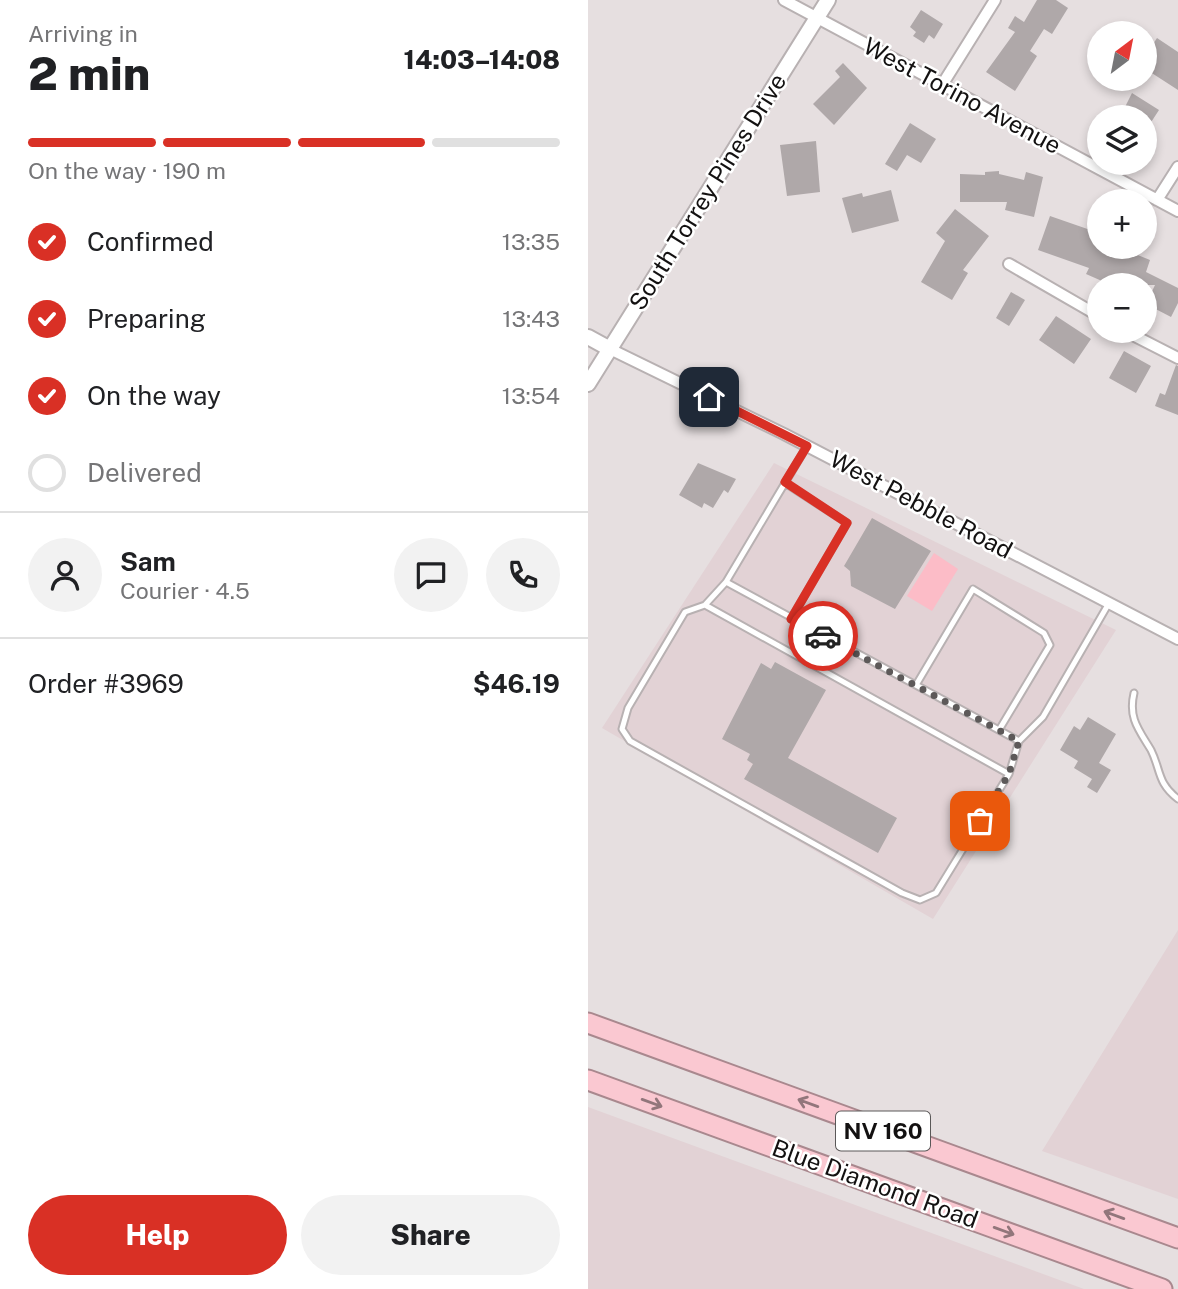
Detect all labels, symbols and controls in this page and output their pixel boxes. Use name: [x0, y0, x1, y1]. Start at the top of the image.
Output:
text: Arriving in: [28, 20, 138, 47]
north arrow: [1087, 21, 1157, 91]
map controls: [1087, 21, 1157, 343]
street label: West Torino Avenue: [859, 31, 1066, 159]
text: 14:03–14:08: [404, 44, 560, 75]
text: 2 min: [28, 46, 150, 100]
street label: South Torrey Pines Drive: [623, 68, 791, 315]
button: layers: [1087, 105, 1157, 175]
text: On the way · 190 m: [28, 157, 226, 184]
button: +: [1087, 189, 1157, 259]
icon: check: [28, 223, 66, 261]
text: Confirmed: [87, 226, 214, 257]
text: 13:35: [502, 228, 560, 255]
button: −: [1087, 273, 1157, 343]
icon: check: [28, 300, 66, 338]
text: Preparing: [87, 303, 206, 334]
text: 13:43: [502, 305, 560, 332]
pin: [679, 367, 739, 427]
icon: check: [28, 377, 66, 415]
icon: home: [690, 378, 728, 416]
text: On the way: [87, 380, 221, 411]
text: 13:54: [502, 382, 560, 409]
street label: West Pebble Road: [826, 444, 1017, 564]
text: Delivered: [87, 457, 202, 488]
button: person: [28, 538, 102, 612]
button: chat: [394, 538, 468, 612]
button: phone: [486, 538, 560, 612]
text: Sam: [120, 546, 176, 577]
text: Courier · 4.5: [120, 577, 250, 604]
courier: [788, 601, 858, 671]
icon: car: [804, 617, 842, 655]
text: Order #3969: [28, 668, 184, 699]
text: $46.19: [473, 668, 560, 699]
pin: [950, 791, 1010, 851]
icon: bag: [961, 802, 999, 840]
one-way arrow: [797, 1096, 819, 1109]
one-way arrow: [641, 1098, 663, 1110]
road number: NV 160: [836, 1112, 930, 1150]
street label: Blue Diamond Road: [769, 1133, 982, 1233]
button: Help: [28, 1195, 287, 1275]
button: Share: [301, 1195, 560, 1275]
one-way arrow: [1103, 1208, 1125, 1220]
one-way arrow: [992, 1226, 1014, 1239]

